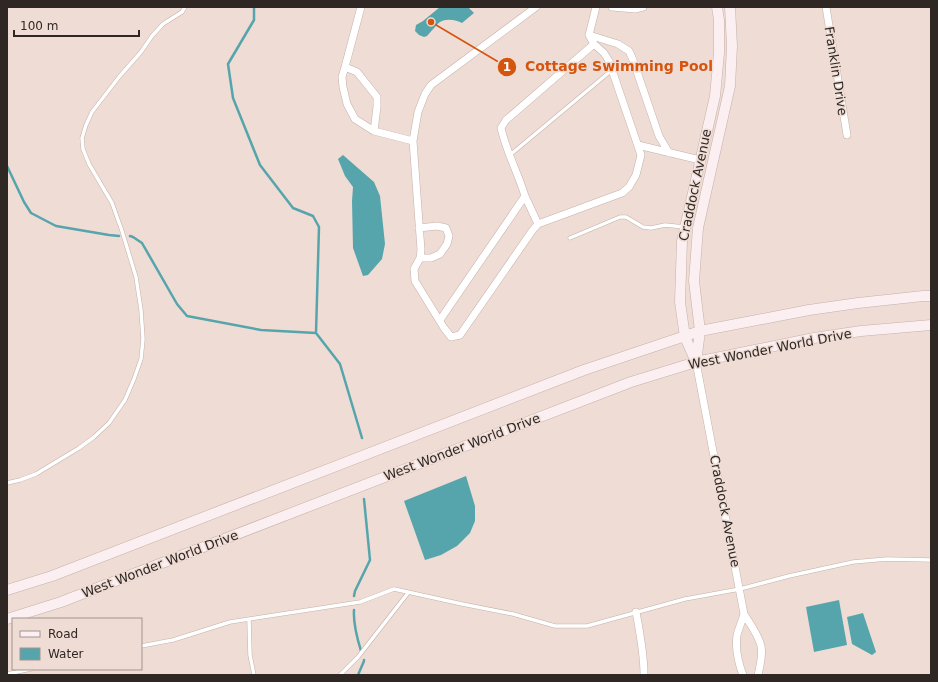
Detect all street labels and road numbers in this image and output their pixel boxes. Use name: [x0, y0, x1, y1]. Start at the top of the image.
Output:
street label: Franklin Drive: [822, 25, 850, 117]
street label: Craddock Avenue: [676, 128, 714, 242]
street label: West Wonder World Drive: [687, 326, 853, 372]
street label: West Wonder World Drive: [382, 410, 542, 484]
street label: Craddock Avenue: [707, 454, 743, 568]
street label: West Wonder World Drive: [80, 527, 240, 601]

